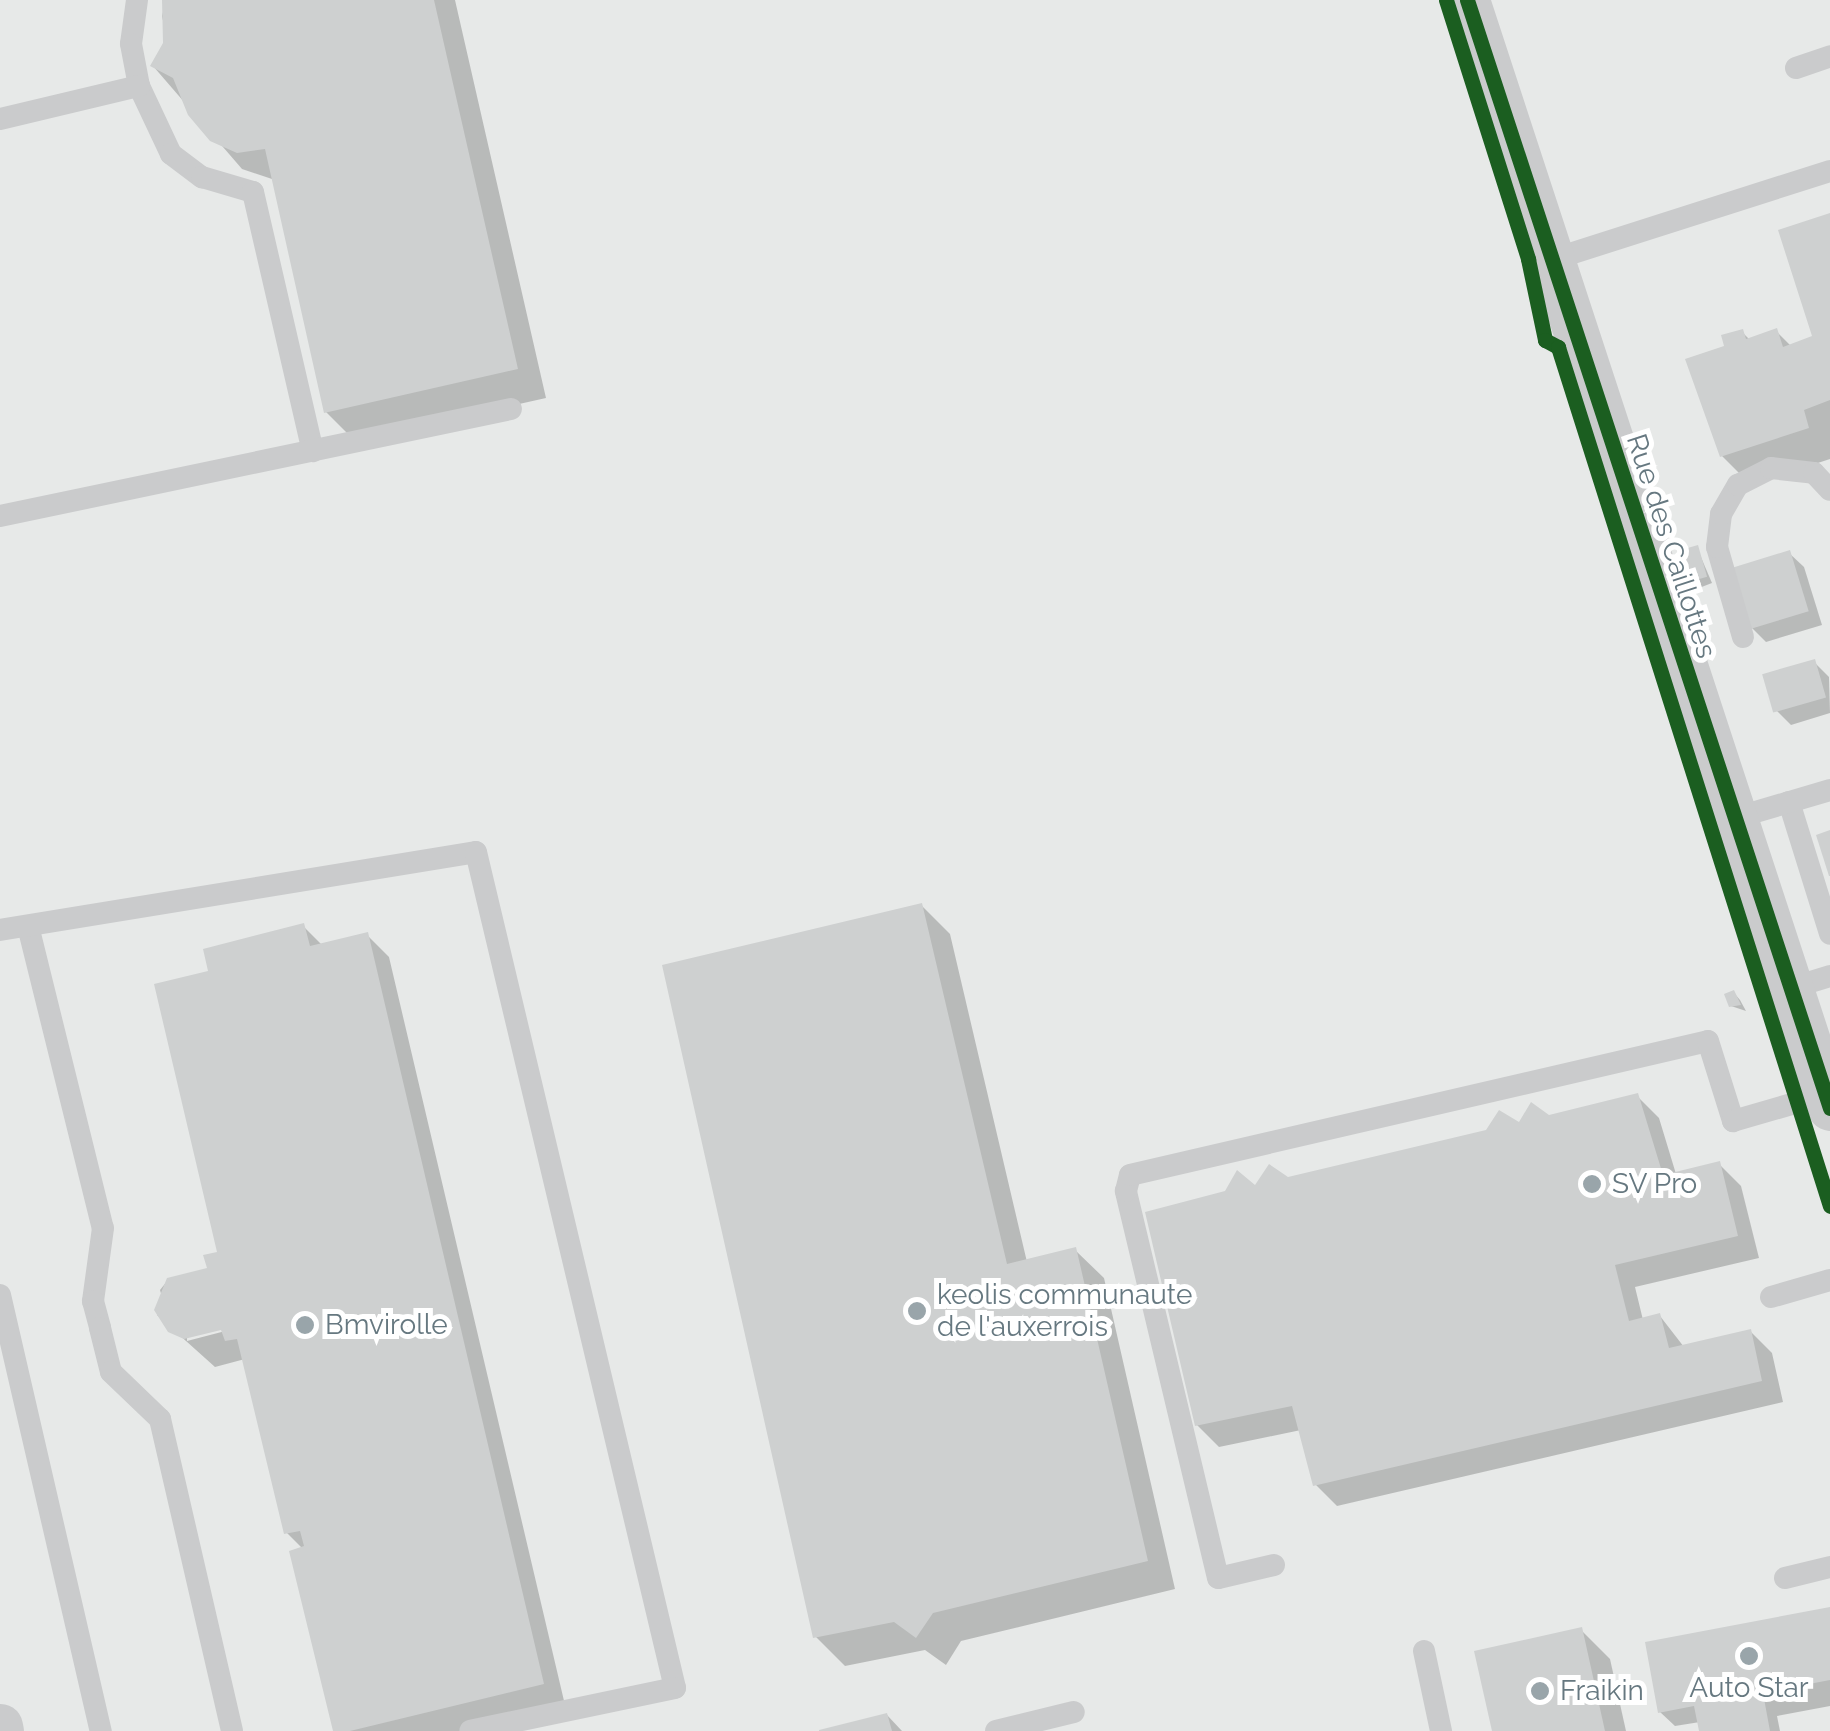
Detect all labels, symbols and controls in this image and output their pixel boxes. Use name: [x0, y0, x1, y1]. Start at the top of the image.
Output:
street label: Rue des Caillottes: [1619, 430, 1723, 662]
place label: SV Pro: [1612, 1167, 1698, 1201]
marker: SV Pro: [1581, 1173, 1603, 1195]
place label: keolis communaute de l'auxerrois: [937, 1278, 1192, 1344]
marker: keolis communaute de l'auxerrois: [906, 1300, 928, 1322]
place label: Bmvirolle: [325, 1308, 448, 1342]
marker: Bmvirolle: [294, 1314, 316, 1336]
marker: Auto Star: [1738, 1645, 1760, 1667]
place label: Auto Star: [1689, 1671, 1809, 1705]
place label: Fraikin: [1560, 1674, 1644, 1708]
marker: Fraikin: [1529, 1680, 1551, 1702]

